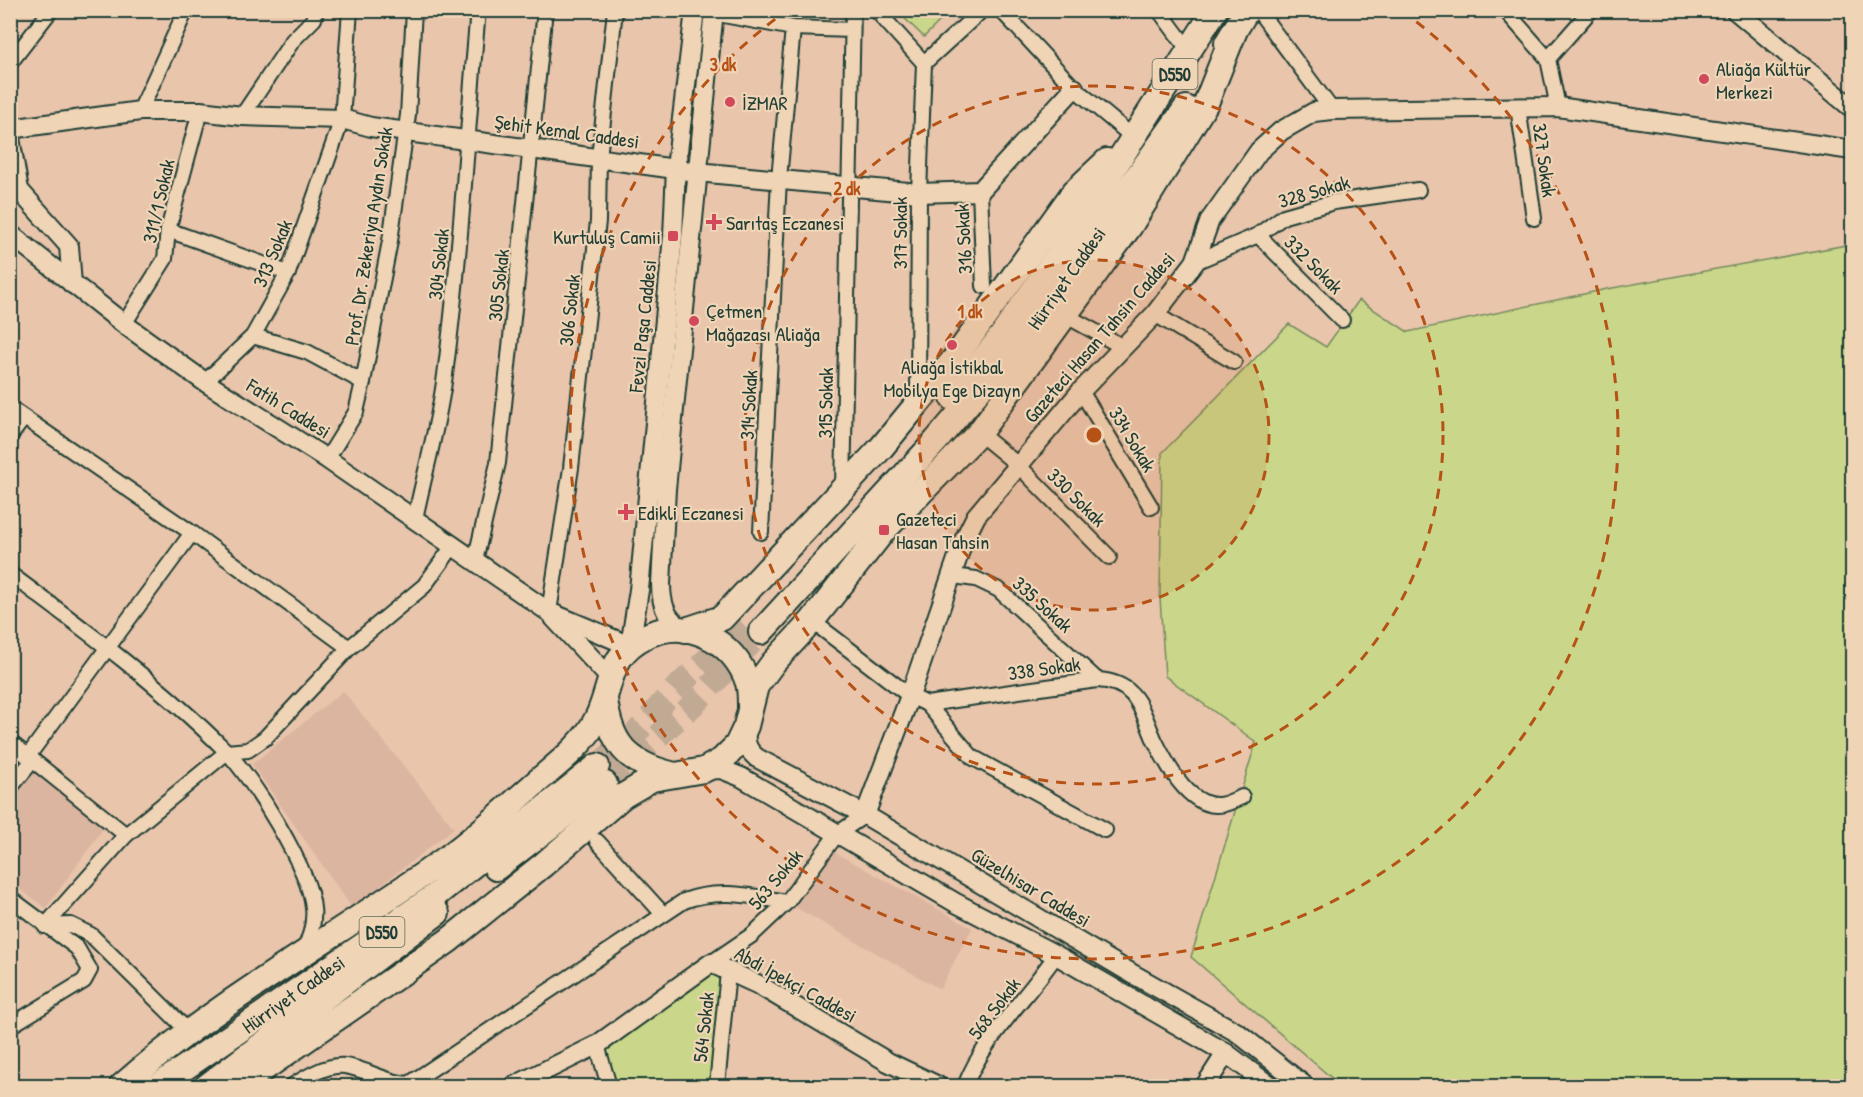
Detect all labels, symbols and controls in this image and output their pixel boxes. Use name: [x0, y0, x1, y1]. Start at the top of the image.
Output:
text: 3 dk: [710, 52, 737, 77]
place label: Aliağa Kültür Merkezi: [1716, 55, 1811, 105]
road number: D550: [1152, 59, 1198, 89]
marker: Aliağa Kültür Merkezi: [1697, 72, 1711, 86]
place label: İZMAR: [742, 89, 788, 116]
marker: İZMAR: [723, 95, 737, 109]
street label: Şehit Kemal Caddesi: [493, 107, 641, 155]
street label: 327 Sokak: [1526, 121, 1564, 199]
street label: Prof. Dr. Zekeriya Aydın Sokak: [337, 125, 399, 347]
street label: 311/1 Sokak: [135, 156, 181, 246]
street label: 328 Sokak: [1275, 168, 1353, 214]
text: 2 dk: [833, 176, 861, 201]
street label: 317 Sokak: [886, 197, 913, 269]
street label: 316 Sokak: [948, 203, 978, 275]
place label: Sarıtaş Eczanesi: [726, 209, 844, 236]
street label: 313 Sokak: [246, 215, 298, 291]
marker: Sarıtaş Eczanesi: [707, 215, 721, 229]
street label: Hürriyet Caddesi: [1021, 221, 1111, 335]
place label: Kurtuluş Camii: [553, 223, 661, 250]
street label: 304 Sokak: [421, 227, 455, 301]
street label: 332 Sokak: [1278, 228, 1350, 300]
marker: Kurtuluş Camii: [666, 229, 680, 243]
street label: Gazeteci Hasan Tahsin Caddesi: [1017, 246, 1181, 428]
street label: 305 Sokak: [481, 247, 515, 323]
street label: Fevzi Paşa Caddesi: [622, 258, 662, 395]
street label: 306 Sokak: [552, 273, 586, 347]
place label: Çetmen Mağazası Aliağa: [706, 297, 820, 347]
text: 1 dk: [957, 299, 983, 324]
marker: Çetmen Mağazası Aliağa: [687, 314, 701, 328]
marker: Aliağa İstikbal Mobilya Ege Dizayn: [945, 338, 959, 352]
place label: Aliağa İstikbal Mobilya Ege Dizayn: [883, 353, 1021, 403]
street label: 315 Sokak: [811, 367, 839, 439]
street label: 314 Sokak: [733, 369, 763, 441]
street label: Fatih Caddesi: [241, 371, 336, 444]
street label: 334 Sokak: [1103, 401, 1163, 477]
centre of rings: [1084, 425, 1104, 445]
street label: 330 Sokak: [1042, 462, 1112, 532]
place label: Edikli Eczanesi: [638, 499, 744, 526]
marker: Edikli Eczanesi: [619, 505, 633, 519]
place label: Gazeteci Hasan Tahsin: [896, 505, 989, 555]
marker: Gazeteci Hasan Tahsin: [877, 523, 891, 537]
street label: 335 Sokak: [1007, 570, 1079, 638]
street label: 338 Sokak: [1006, 650, 1082, 686]
street label: Güzelhisar Caddesi: [966, 841, 1096, 933]
street label: 563 Sokak: [742, 843, 808, 915]
road number: D550: [360, 917, 404, 947]
street label: Abdi İpekçi Caddesi: [730, 939, 862, 1029]
street label: Hürriyet Caddesi: [236, 949, 350, 1039]
street label: 568 Sokak: [962, 971, 1026, 1045]
street label: 564 Sokak: [686, 991, 720, 1063]

